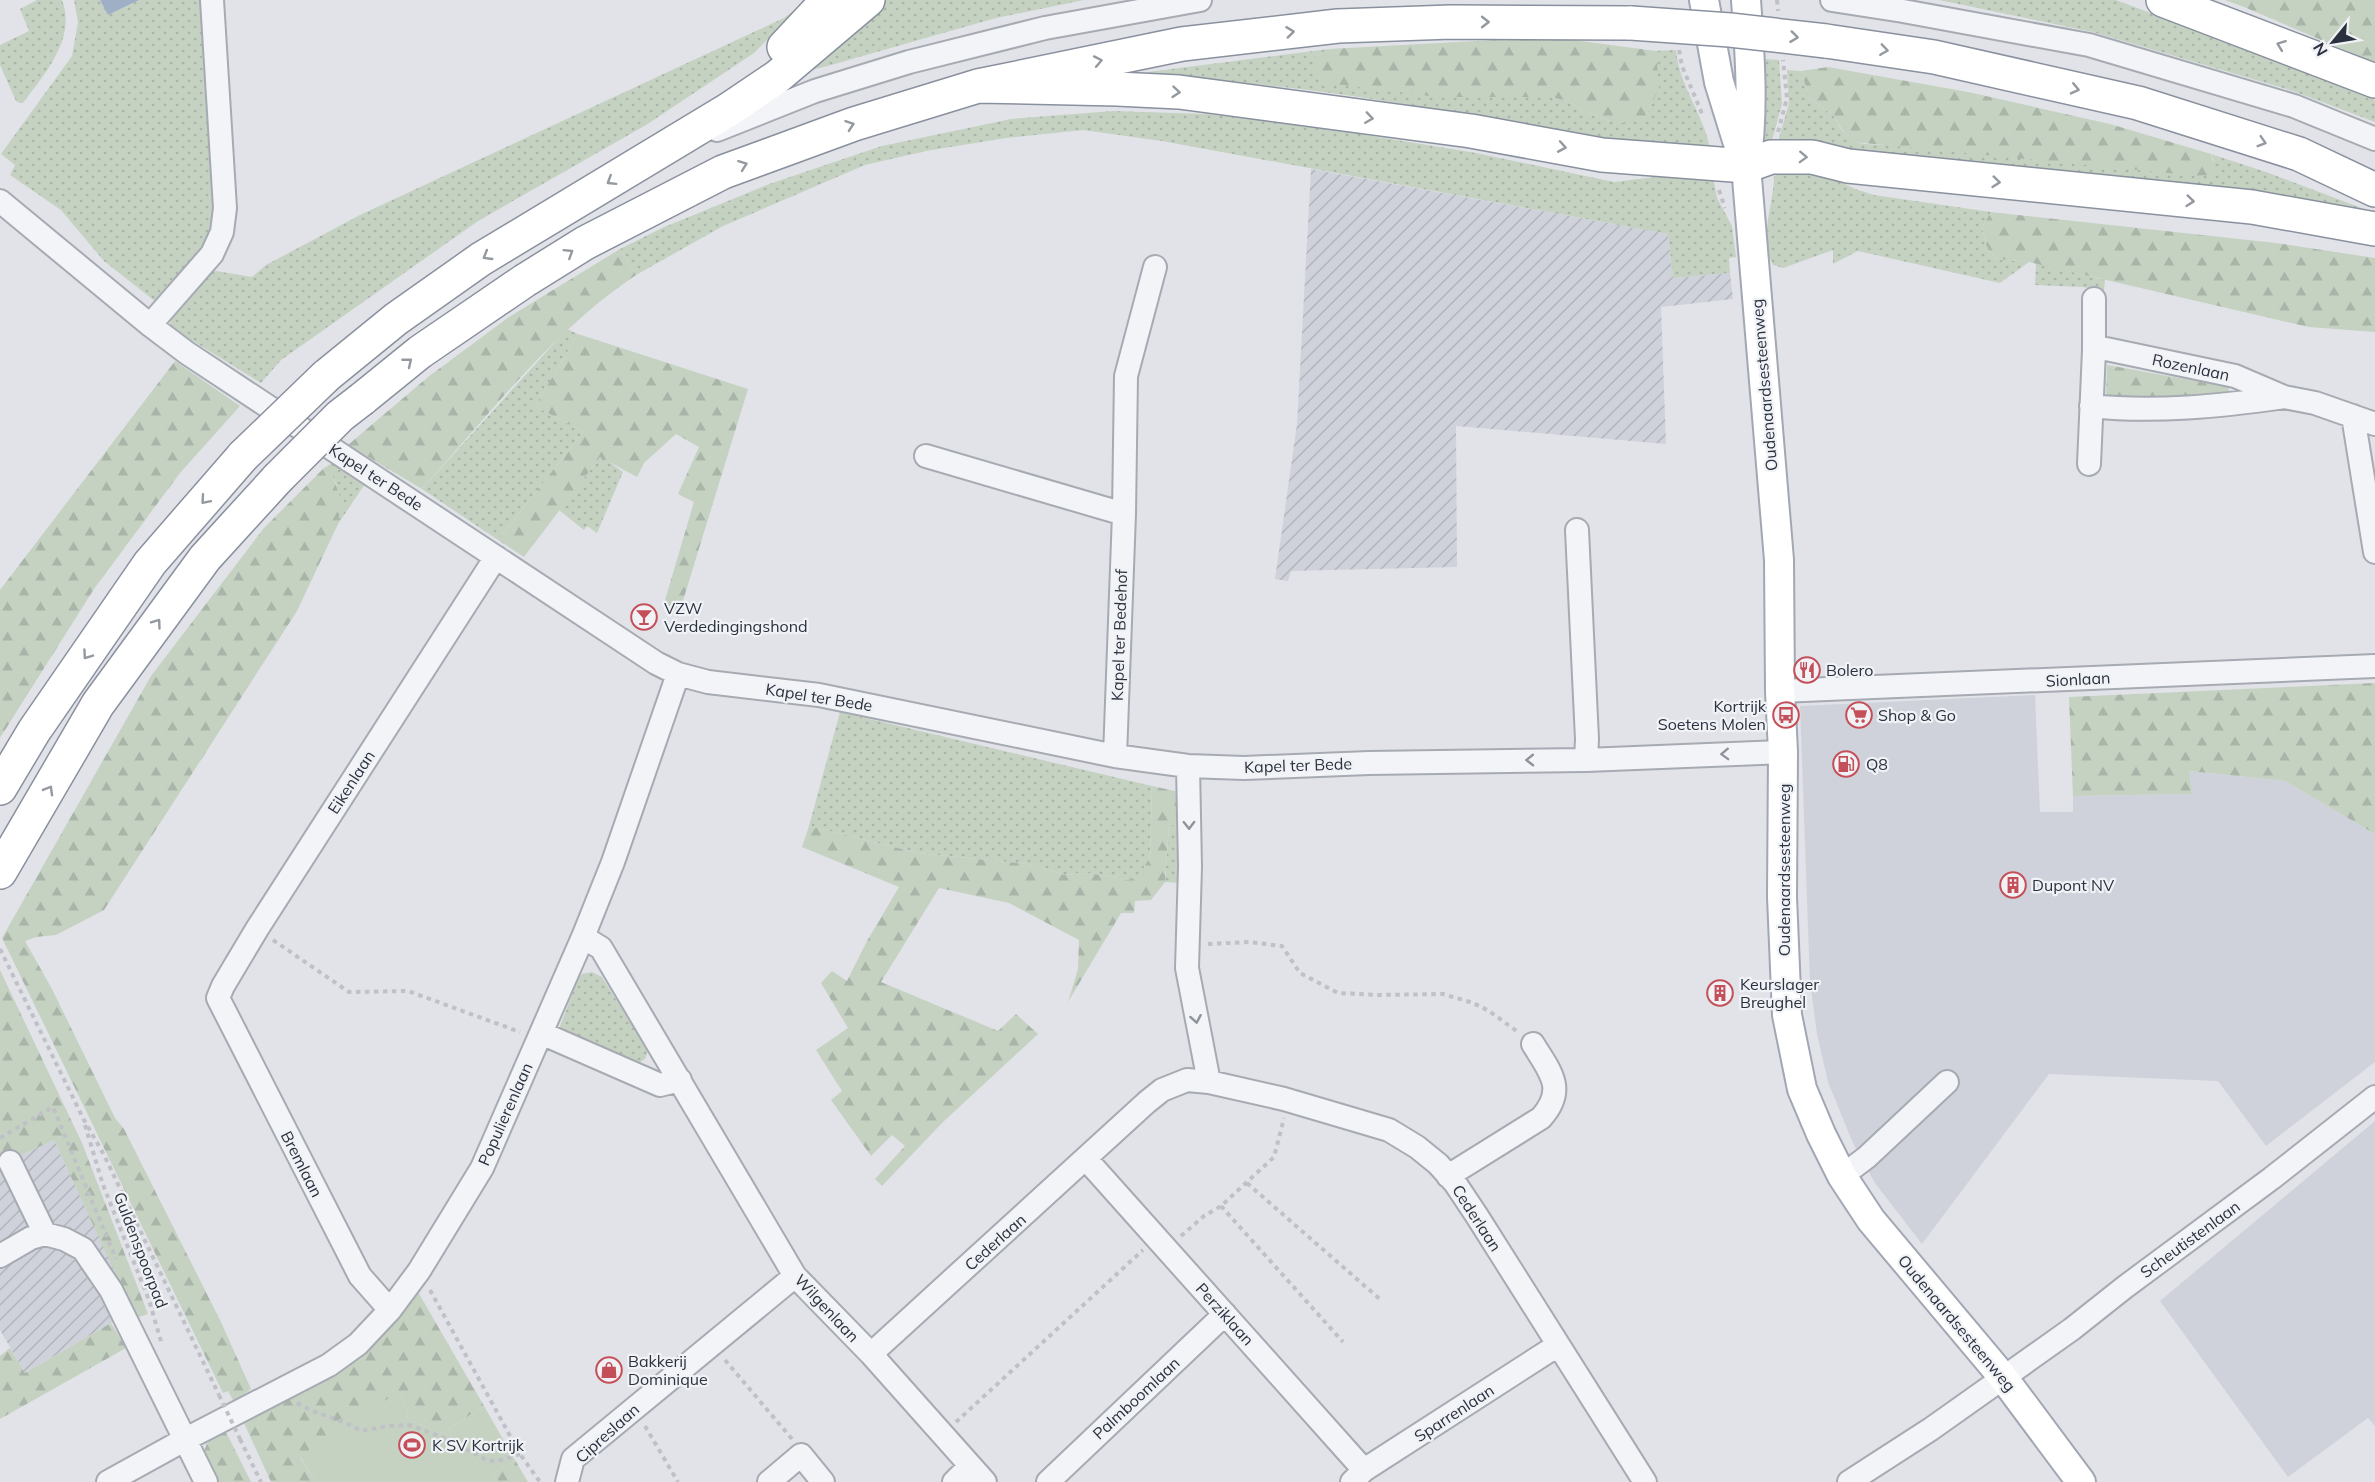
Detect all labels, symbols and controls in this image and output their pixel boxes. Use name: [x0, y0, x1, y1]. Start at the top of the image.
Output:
north arrow: [2303, 12, 2363, 72]
one-way arrow: [1480, 16, 1489, 28]
one-way arrow: [1286, 26, 1295, 39]
one-way arrow: [1789, 31, 1798, 43]
text: N: [2308, 39, 2332, 60]
one-way arrow: [2276, 40, 2287, 52]
one-way arrow: [1879, 43, 1889, 55]
one-way arrow: [1092, 56, 1102, 69]
one-way arrow: [2070, 82, 2080, 95]
one-way arrow: [1171, 85, 1180, 98]
one-way arrow: [1364, 111, 1374, 123]
one-way arrow: [844, 120, 855, 133]
one-way arrow: [2256, 135, 2267, 147]
one-way arrow: [1557, 141, 1566, 153]
one-way arrow: [1798, 151, 1807, 164]
one-way arrow: [737, 159, 747, 172]
one-way arrow: [607, 174, 617, 186]
one-way arrow: [1991, 175, 2000, 188]
one-way arrow: [2185, 194, 2194, 207]
one-way arrow: [483, 248, 493, 260]
one-way arrow: [562, 249, 573, 260]
street label: Oudenaardsesteenweg: [1747, 298, 1781, 472]
street label: Rozenlaan: [2151, 349, 2231, 385]
one-way arrow: [401, 359, 412, 370]
street label: Kapel ter Bede: [325, 439, 427, 515]
one-way arrow: [201, 493, 212, 504]
street label: Kapel ter Bedehof: [1107, 568, 1131, 701]
place label: VZW Verdedingingshond: [664, 598, 808, 636]
bar icon: VZW Verdedingingshond: [629, 602, 659, 632]
one-way arrow: [150, 618, 161, 629]
one-way arrow: [83, 648, 94, 659]
restaurant icon: Bolero: [1792, 655, 1822, 685]
place label: Bolero: [1826, 660, 1873, 680]
street label: Sionlaan: [2045, 667, 2111, 691]
street label: Kapel ter Bede: [764, 679, 874, 715]
place label: Kortrijk Soetens Molen: [1658, 696, 1767, 734]
bus stop icon: Kortrijk Soetens Molen: [1771, 700, 1801, 730]
supermarket icon: Shop & Go: [1844, 700, 1874, 730]
place label: Shop & Go: [1878, 705, 1956, 725]
street label: Eikenlaan: [323, 746, 379, 818]
one-way arrow: [1720, 748, 1729, 761]
fuel station icon: Q8: [1831, 749, 1861, 779]
street label: Kapel ter Bede: [1244, 753, 1352, 777]
one-way arrow: [1526, 754, 1535, 767]
place label: Q8: [1866, 754, 1888, 774]
street label: Oudenaardsesteenweg: [1774, 784, 1794, 956]
one-way arrow: [41, 785, 53, 796]
one-way arrow: [1183, 820, 1195, 829]
building icon: Dupont NV: [1998, 870, 2028, 900]
place label: Dupont NV: [2032, 875, 2115, 895]
place label: Keurslager Breughel: [1740, 974, 1819, 1012]
building icon: Keurslager Breughel: [1705, 978, 1735, 1008]
one-way arrow: [1190, 1014, 1202, 1024]
street label: Populierenlaan: [473, 1059, 537, 1169]
street label: Bremlaan: [277, 1128, 327, 1200]
street label: Cederlaan: [1448, 1181, 1506, 1255]
street label: Guldenspoorpad: [110, 1189, 172, 1311]
street label: Scheutistenlaan: [2136, 1196, 2244, 1282]
street label: Cederlaan: [960, 1209, 1030, 1275]
street label: Oudenaardsesteenweg: [1894, 1250, 2020, 1396]
street label: Wilgenlaan: [791, 1270, 863, 1346]
street label: Perziklaan: [1192, 1279, 1258, 1349]
place label: Bakkerij Dominique: [628, 1351, 708, 1389]
street label: Palmboomlaan: [1088, 1353, 1184, 1443]
shop icon: Bakkerij Dominique: [594, 1355, 624, 1385]
street label: Sparrenlaan: [1410, 1380, 1498, 1446]
street label: Cipreslaan: [571, 1399, 643, 1467]
sports icon: K SV Kortrijk: [397, 1430, 427, 1460]
place label: K SV Kortrijk: [432, 1435, 525, 1455]

